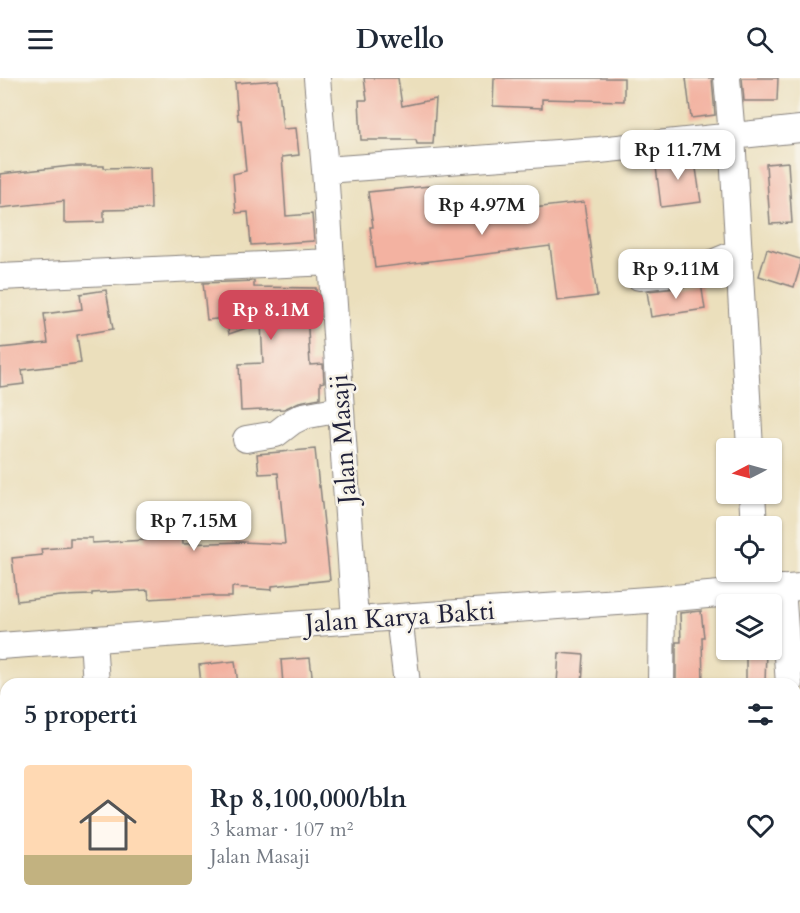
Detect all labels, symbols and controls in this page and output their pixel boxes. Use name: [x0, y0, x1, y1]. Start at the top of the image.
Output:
text: Dwello: [356, 21, 444, 58]
icon: menu: [24, 23, 57, 56]
icon: search: [743, 23, 776, 56]
pin: Rp 11.7M: [616, 130, 740, 181]
text: Rp 11.7M: [634, 136, 722, 163]
pin: Rp 4.97M: [420, 185, 544, 236]
text: Rp 4.97M: [438, 191, 526, 218]
pin: Rp 9.11M: [614, 249, 738, 300]
text: Rp 9.11M: [632, 255, 720, 282]
pin: Rp 8.1M: [216, 290, 326, 341]
text: Rp 8.1M: [232, 296, 310, 323]
street label: Jalan Masaji: [321, 373, 365, 509]
north arrow: [716, 438, 782, 504]
map controls: [716, 438, 782, 660]
pin: Rp 7.15M: [132, 501, 256, 552]
text: Rp 7.15M: [150, 507, 238, 534]
button: locate: [716, 516, 782, 582]
street label: Jalan Karya Bakti: [300, 593, 496, 641]
button: layers: [716, 594, 782, 660]
text: 5 properti: [24, 697, 137, 732]
icon: filters: [744, 698, 777, 731]
text: Rp 8,100,000/bln: [210, 781, 407, 816]
icon: home: [72, 789, 144, 861]
icon: heart: [744, 809, 777, 842]
text: 3 kamar · 107 m²: [210, 816, 353, 843]
text: Jalan Masaji: [210, 843, 310, 870]

